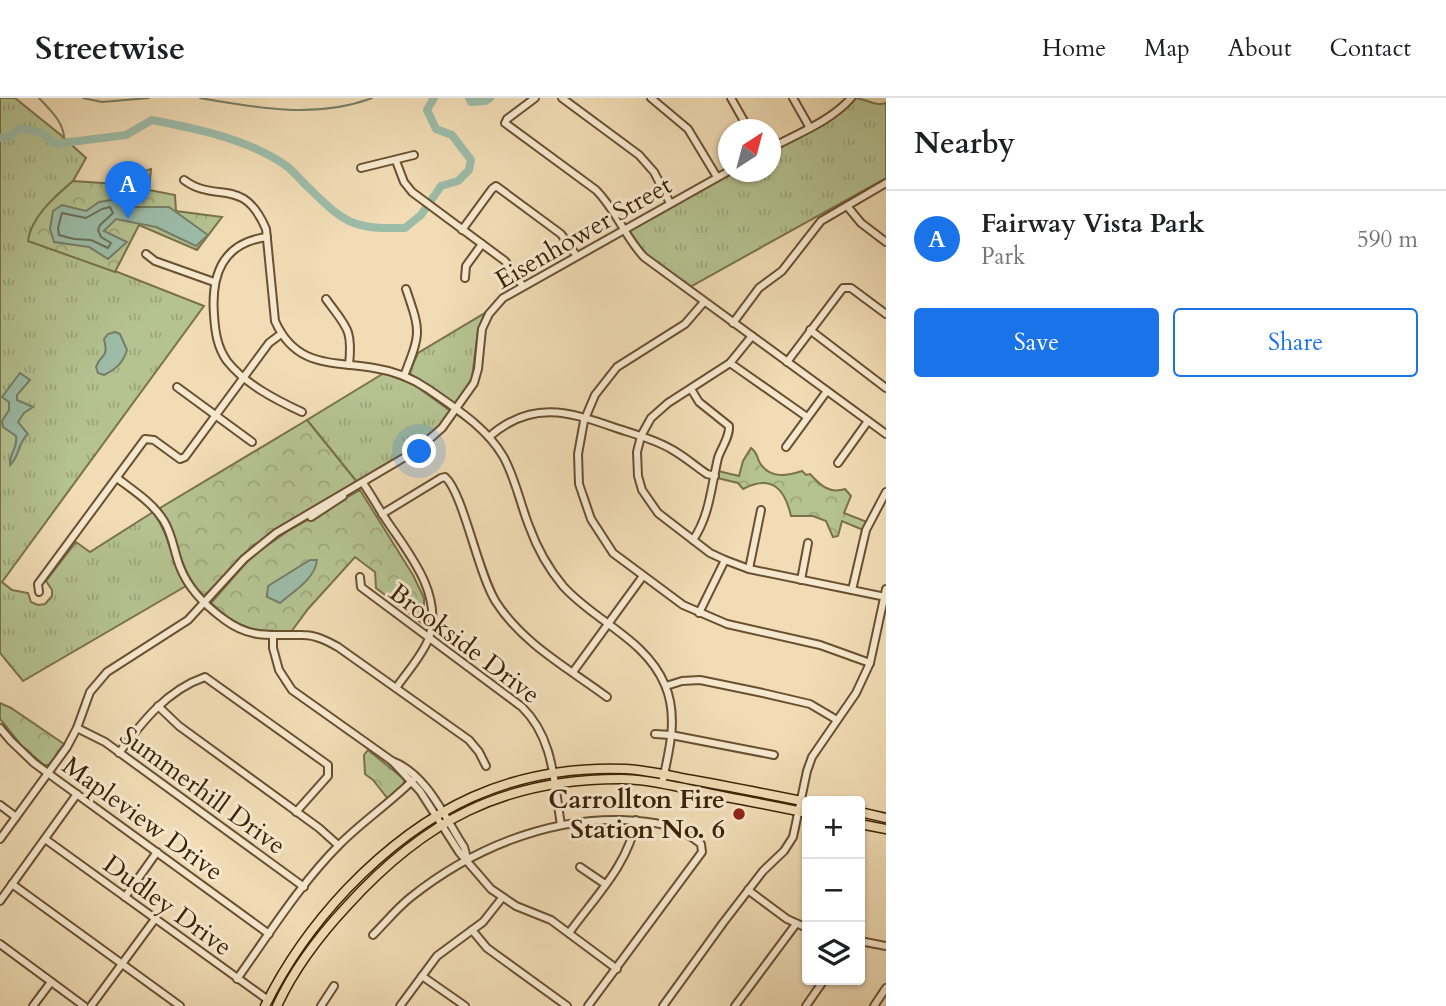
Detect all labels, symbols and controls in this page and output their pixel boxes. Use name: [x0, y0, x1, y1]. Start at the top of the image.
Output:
text: Streetwise: [35, 26, 185, 71]
text: Home: [1042, 32, 1106, 65]
text: Map: [1144, 32, 1190, 65]
text: About: [1228, 32, 1292, 65]
text: Contact: [1330, 32, 1411, 65]
north arrow: [718, 119, 781, 182]
text: Nearby: [914, 123, 1015, 164]
pin: A: [105, 161, 151, 219]
street label: Eisenhower Street: [488, 168, 678, 297]
text: Fairway Vista Park: [981, 206, 1205, 241]
text: A: [928, 224, 946, 255]
text: 590 m: [1357, 224, 1418, 255]
text: Park: [981, 241, 1025, 272]
button: Save: [914, 308, 1159, 377]
button: Share: [1173, 308, 1418, 377]
your location: [402, 434, 436, 468]
street label: Brookside Drive: [382, 575, 547, 712]
street label: Summerhill Drive: [113, 718, 293, 863]
street label: Mapleview Drive: [55, 748, 230, 889]
place label: Carrollton Fire Station No. 6: [548, 782, 725, 847]
map controls: [802, 796, 865, 985]
button: +: [802, 796, 865, 859]
marker: Carrollton Fire Station No. 6: [731, 806, 747, 822]
street label: Dudley Drive: [96, 847, 239, 964]
button: −: [802, 859, 865, 922]
button: layers: [802, 922, 865, 985]

